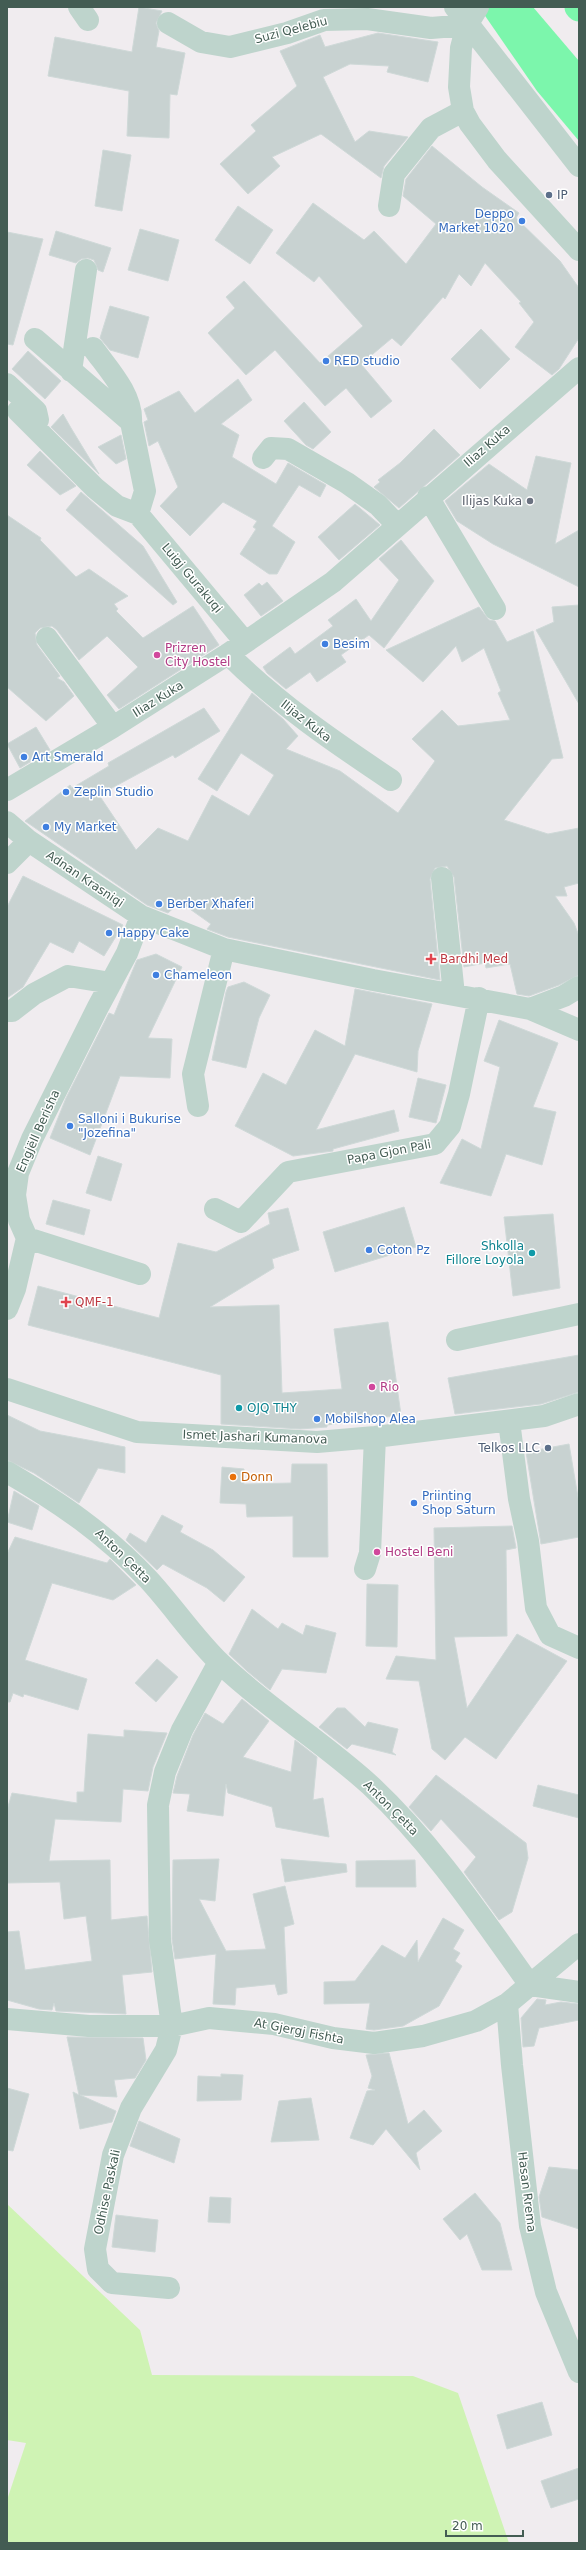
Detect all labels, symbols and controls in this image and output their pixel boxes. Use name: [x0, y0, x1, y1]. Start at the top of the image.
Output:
street label: Suzi Qelebiu: [253, 14, 329, 46]
place label: IP: [557, 188, 568, 202]
marker: IP: [544, 190, 554, 200]
place label: Deppo Market 1020: [438, 207, 514, 235]
marker: Deppo Market 1020: [517, 216, 527, 226]
place label: RED studio: [334, 354, 400, 368]
marker: RED studio: [321, 356, 331, 366]
street label: Iliaz Kuka: [461, 422, 513, 470]
place label: Ilijas Kuka: [462, 494, 522, 508]
marker: Ilijas Kuka: [525, 496, 535, 506]
street label: Luigj Gurakuqi: [159, 540, 225, 616]
place label: Besim: [333, 637, 370, 651]
marker: Besim: [320, 639, 330, 649]
place label: Prizren City Hostel: [165, 641, 230, 669]
marker: Prizren City Hostel: [152, 650, 162, 660]
street label: Iliaz Kuka: [130, 678, 186, 720]
street label: Ilijaz Kuka: [278, 697, 334, 745]
place label: Art Smerald: [32, 750, 104, 764]
marker: Art Smerald: [19, 752, 29, 762]
place label: Zeplin Studio: [74, 785, 154, 799]
marker: Zeplin Studio: [61, 787, 71, 797]
place label: My Market: [54, 820, 117, 834]
marker: My Market: [41, 822, 51, 832]
street label: Adnan Krasniqi: [44, 848, 126, 910]
place label: Berber Xhaferi: [167, 897, 254, 911]
marker: Berber Xhaferi: [154, 899, 164, 909]
place label: Happy Cake: [117, 926, 189, 940]
marker: Happy Cake: [104, 928, 114, 938]
place label: Bardhi Med: [440, 952, 508, 966]
marker: Bardhi Med: [425, 953, 437, 965]
place label: Chameleon: [164, 968, 232, 982]
marker: Chameleon: [151, 970, 161, 980]
street label: Engjëll Berisha: [13, 1087, 63, 1175]
place label: Salloni i Bukurise "Jozefina": [78, 1112, 181, 1140]
marker: Salloni i Bukurise "Jozefina": [65, 1121, 75, 1131]
street label: Papa Gjon Pali: [346, 1137, 432, 1167]
place label: Shkolla Fillore Loyola: [446, 1239, 524, 1267]
place label: Coton Pz: [377, 1243, 430, 1257]
marker: Coton Pz: [364, 1245, 374, 1255]
marker: Shkolla Fillore Loyola: [527, 1248, 537, 1258]
place label: QMF-1: [75, 1295, 114, 1309]
marker: QMF-1: [60, 1296, 72, 1308]
place label: Rio: [380, 1380, 399, 1394]
marker: Rio: [367, 1382, 377, 1392]
place label: OJQ THY: [247, 1401, 298, 1415]
marker: OJQ THY: [234, 1403, 244, 1413]
place label: Mobilshop Alea: [325, 1412, 416, 1426]
marker: Mobilshop Alea: [312, 1414, 322, 1424]
street label: Ismet Jashari Kumanova: [182, 1427, 328, 1447]
place label: Telkos LLC: [477, 1441, 540, 1455]
marker: Telkos LLC: [543, 1443, 553, 1453]
place label: Donn: [241, 1470, 273, 1484]
marker: Donn: [228, 1472, 238, 1482]
place label: Priinting Shop Saturn: [422, 1489, 496, 1517]
marker: Priinting Shop Saturn: [409, 1498, 419, 1508]
street label: Anton Çetta: [92, 1526, 154, 1586]
place label: Hostel Beni: [385, 1545, 453, 1559]
marker: Hostel Beni: [372, 1547, 382, 1557]
street label: Anton Çetta: [361, 1778, 421, 1838]
street label: At Gjergj Fishta: [253, 2015, 345, 2047]
street label: Odhise Paskali: [91, 2148, 123, 2236]
street label: Hasan Rrema: [515, 2151, 539, 2233]
scale bar: [446, 2512, 523, 2538]
text: 20 m: [452, 2519, 483, 2533]

